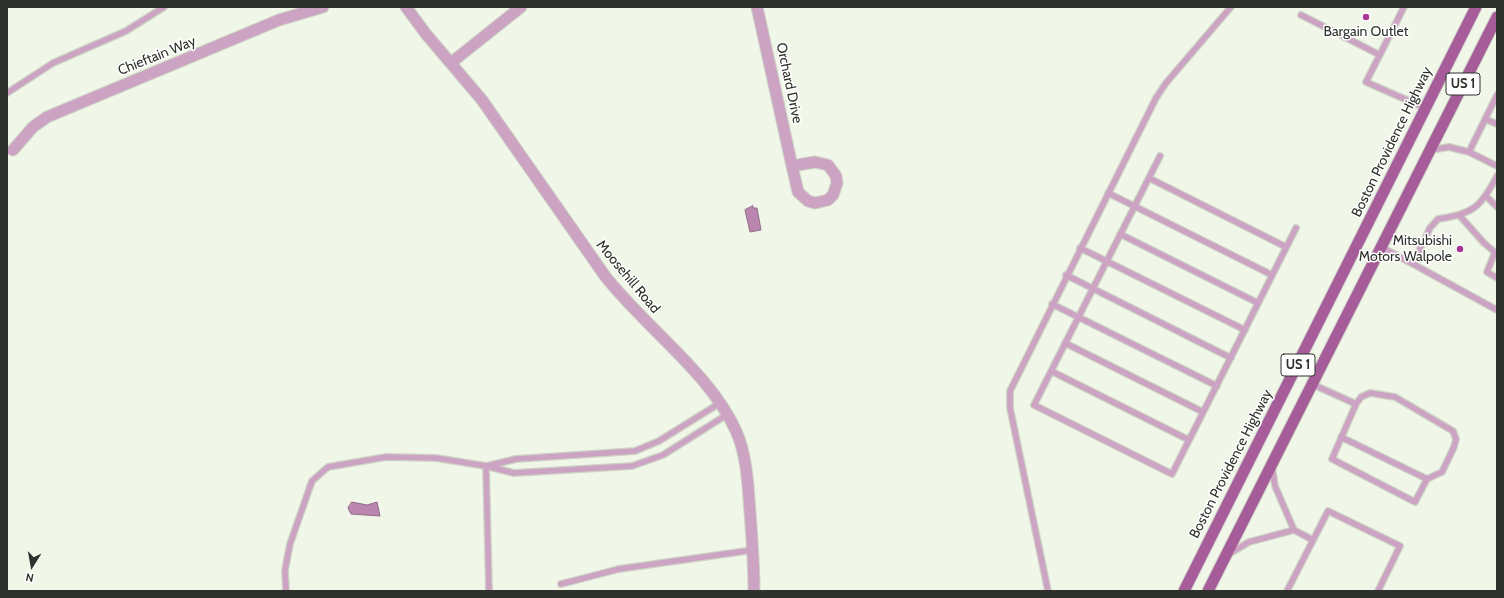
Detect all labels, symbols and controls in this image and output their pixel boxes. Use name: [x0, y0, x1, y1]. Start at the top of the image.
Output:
marker: Bargain Outlet: [1361, 12, 1371, 22]
place label: Bargain Outlet: [1324, 24, 1408, 40]
street label: Chieftain Way: [116, 33, 198, 79]
street label: Orchard Drive: [772, 41, 806, 125]
street label: Boston Providence Highway: [1348, 64, 1436, 220]
road number: US 1: [1446, 73, 1480, 95]
place label: Mitsubishi Motors Walpole: [1359, 233, 1452, 266]
street label: Moosehill Road: [593, 237, 663, 317]
marker: Mitsubishi Motors Walpole: [1455, 244, 1465, 254]
road number: US 1: [1281, 354, 1315, 376]
street label: Boston Providence Highway: [1186, 387, 1276, 541]
north arrow: [12, 546, 52, 586]
text: N: [25, 570, 35, 585]

